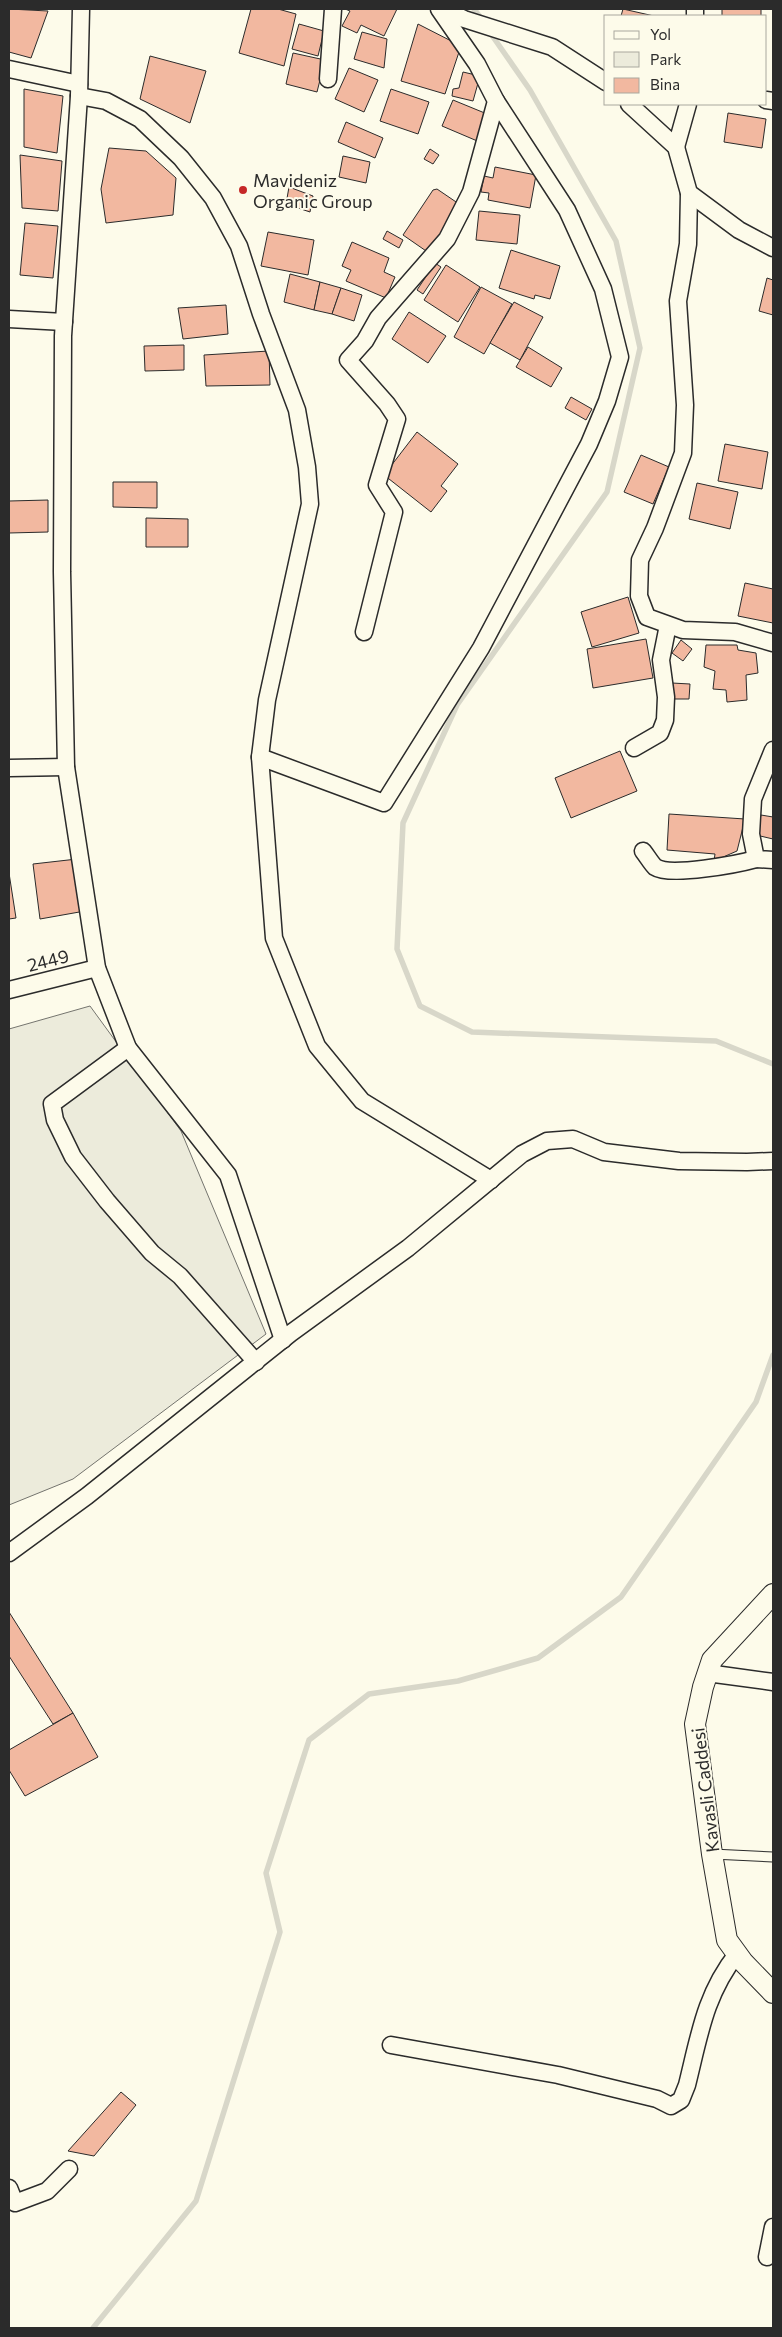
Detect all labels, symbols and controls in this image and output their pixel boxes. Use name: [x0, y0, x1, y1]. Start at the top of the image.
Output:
legend: [604, 15, 767, 105]
text: Yol: [650, 25, 671, 43]
text: Park: [650, 50, 681, 68]
text: Bina: [650, 75, 680, 93]
place label: Mavideniz Organic Group: [253, 169, 373, 212]
marker: Mavideniz Organic Group: [237, 184, 249, 196]
street label: 2449: [25, 944, 71, 976]
street label: Kavasli Caddesi: [686, 1726, 724, 1854]

